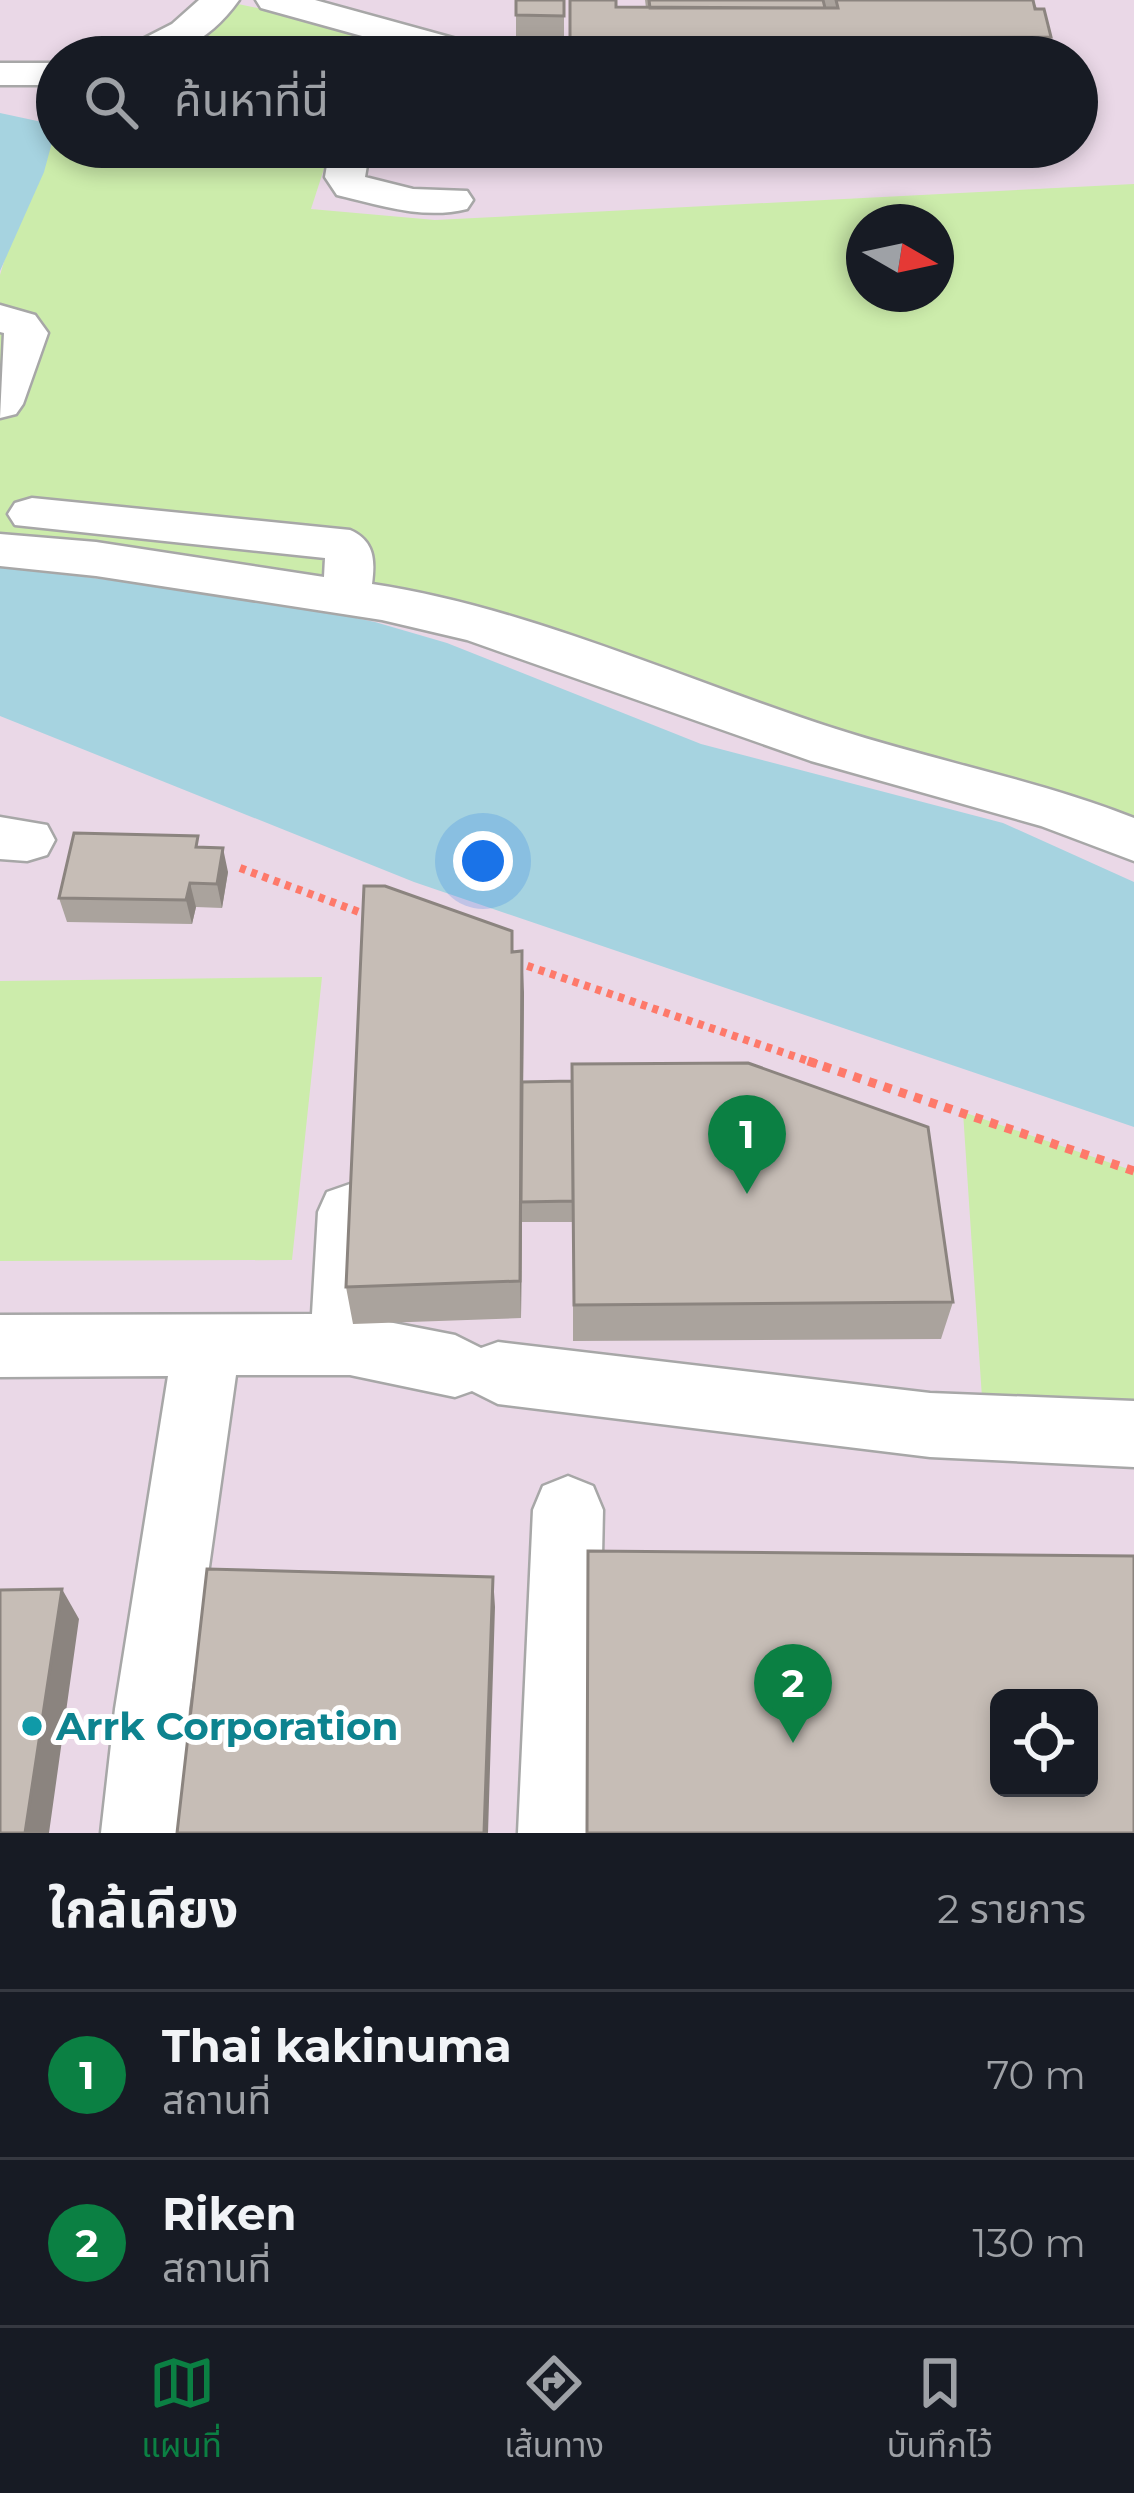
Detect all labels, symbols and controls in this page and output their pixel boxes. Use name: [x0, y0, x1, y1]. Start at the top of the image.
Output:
search box: [36, 36, 1098, 168]
icon: search: [78, 69, 144, 135]
text: ค้นหาที่นี่: [174, 72, 329, 127]
north arrow: [846, 204, 954, 312]
your location: [453, 831, 513, 891]
pin: 1: [708, 1095, 786, 1194]
pin: 2: [754, 1644, 832, 1743]
map controls: [990, 1689, 1098, 1797]
button: locate: [990, 1689, 1098, 1797]
place label: Arrk Corporation: [55, 1702, 399, 1750]
marker: Arrk Corporation: [19, 1713, 45, 1739]
text: ใกล้เคียง: [48, 1878, 238, 1940]
text: 2 รายการ: [937, 1885, 1086, 1933]
text: Thai kakinuma: [162, 2018, 512, 2073]
text: 1: [79, 2051, 95, 2099]
text: 70 m: [986, 2051, 1086, 2099]
text: สถานที่: [162, 2076, 271, 2124]
text: Riken: [162, 2186, 297, 2241]
text: 2: [75, 2219, 99, 2267]
text: 130 m: [973, 2219, 1086, 2267]
text: สถานที่: [162, 2244, 271, 2292]
tab: แผนที่: [141, 2350, 222, 2472]
tab: เส้นทาง: [504, 2350, 604, 2472]
tab: บันทึกไว้: [887, 2350, 993, 2472]

